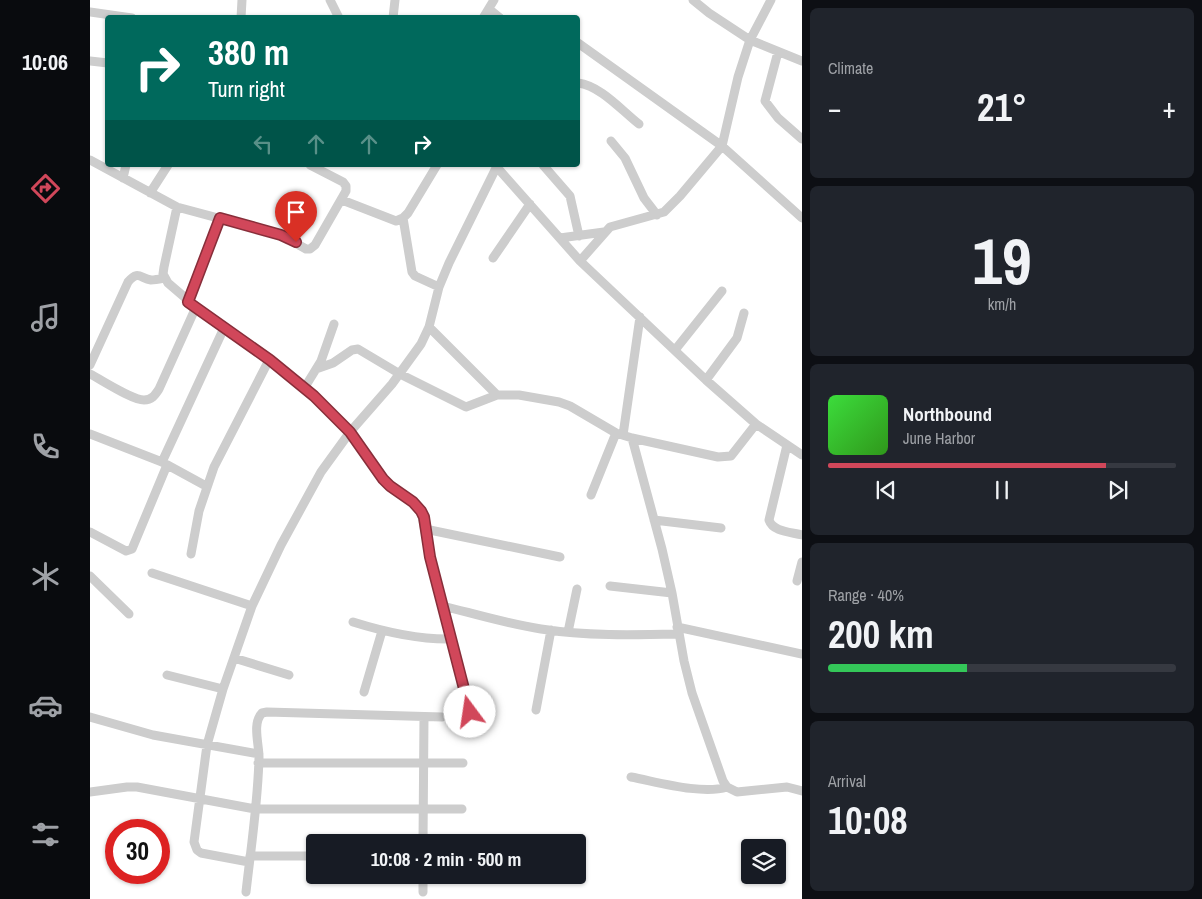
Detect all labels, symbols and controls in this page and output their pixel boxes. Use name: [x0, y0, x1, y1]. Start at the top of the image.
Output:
text: 380 m: [208, 29, 289, 76]
icon: right: [125, 35, 190, 100]
text: 10:06: [22, 47, 68, 77]
text: Climate: [828, 57, 873, 79]
text: Turn right: [208, 74, 285, 104]
text: 21°: [977, 82, 1027, 133]
text: −: [828, 89, 841, 127]
text: +: [1163, 89, 1176, 127]
icon: left: [249, 130, 277, 158]
icon: ahead: [302, 130, 330, 158]
icon: ahead: [355, 130, 383, 158]
icon: right: [408, 130, 436, 158]
icon: directions: [28, 171, 63, 206]
pin: [275, 191, 317, 242]
icon: arrive: [282, 198, 310, 226]
text: 19: [972, 217, 1032, 304]
text: km/h: [988, 293, 1016, 315]
icon: music: [28, 300, 63, 335]
text: Northbound: [903, 401, 992, 427]
text: June Harbor: [903, 427, 975, 449]
icon: phone: [28, 429, 63, 464]
icon: previous: [872, 476, 900, 504]
icon: pause: [988, 476, 1016, 504]
icon: next: [1104, 476, 1132, 504]
icon: climate: [28, 559, 63, 594]
text: Range · 40%: [828, 584, 904, 606]
text: 200 km: [828, 609, 934, 660]
position arrow: [443, 685, 495, 737]
icon: car: [28, 688, 63, 723]
text: Arrival: [828, 770, 866, 792]
text: 10:08: [828, 795, 908, 846]
icon: filters: [28, 817, 63, 852]
speed limit sign: 30: [105, 819, 170, 884]
map controls: [741, 839, 786, 884]
button: layers: [741, 839, 786, 884]
text: 10:08 · 2 min · 500 m: [371, 846, 521, 872]

